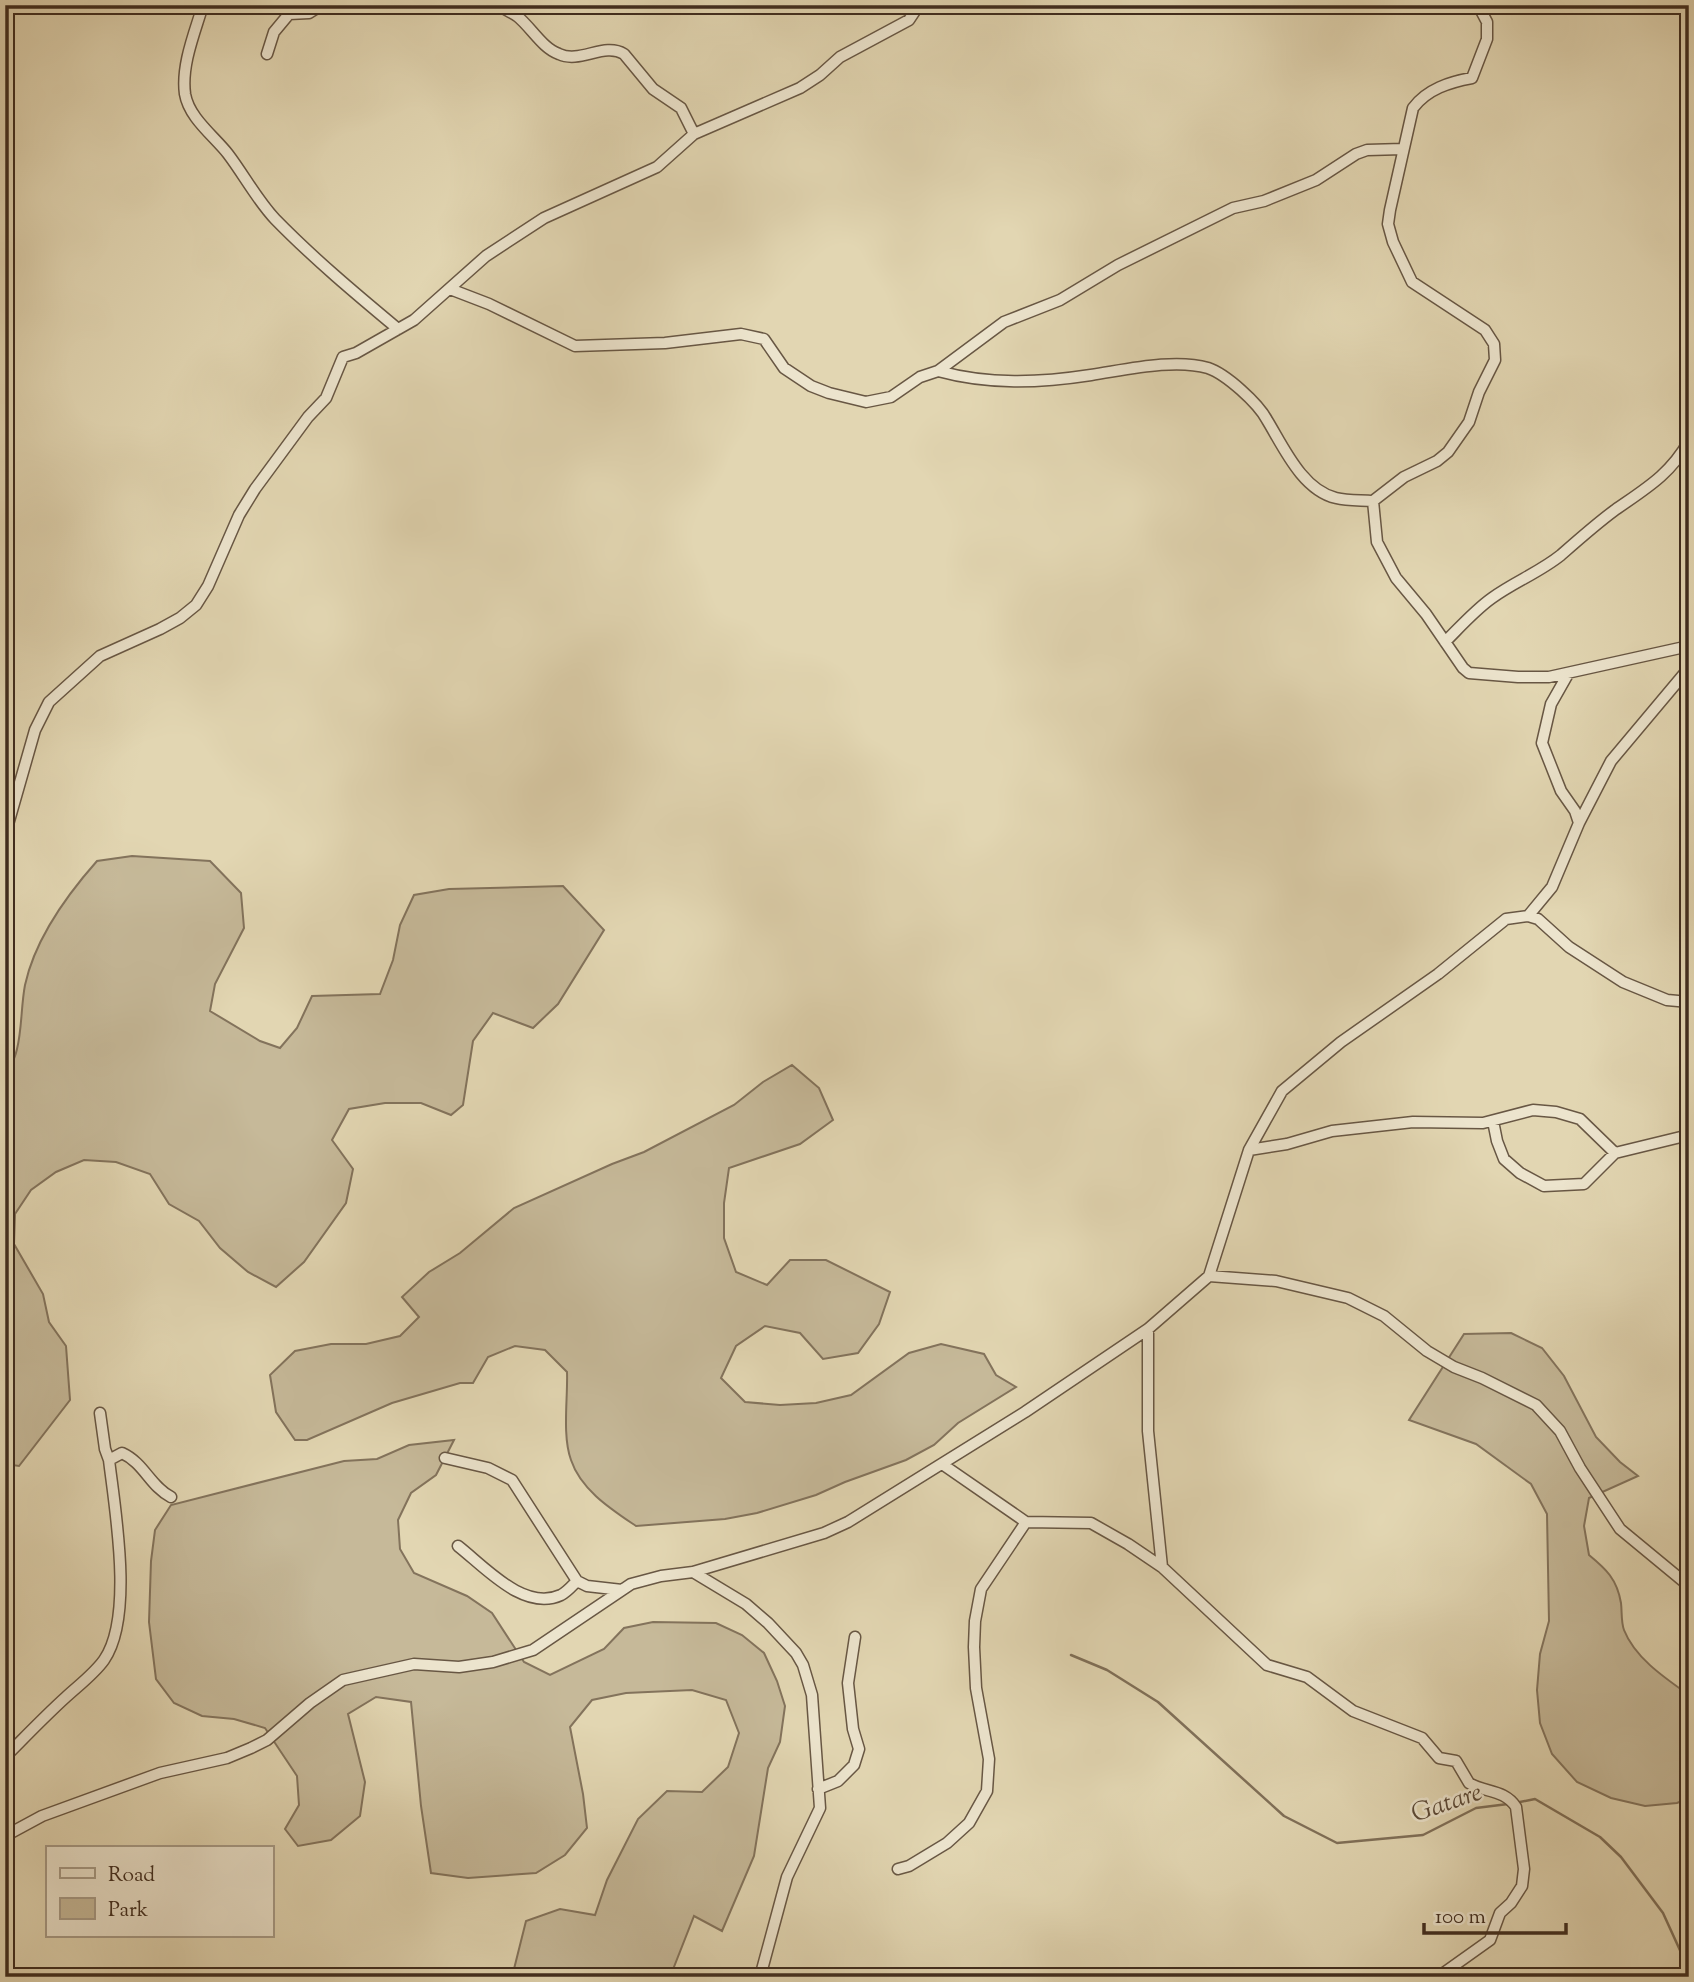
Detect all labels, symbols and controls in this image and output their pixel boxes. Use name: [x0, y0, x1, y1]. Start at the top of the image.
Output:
water label: Gatare: [1407, 1775, 1487, 1833]
legend: [46, 1846, 273, 1937]
text: Road: [108, 1861, 155, 1891]
scale bar: [1424, 1891, 1566, 1935]
text: Park: [108, 1896, 149, 1926]
text: 100 m: [1435, 1903, 1486, 1933]

